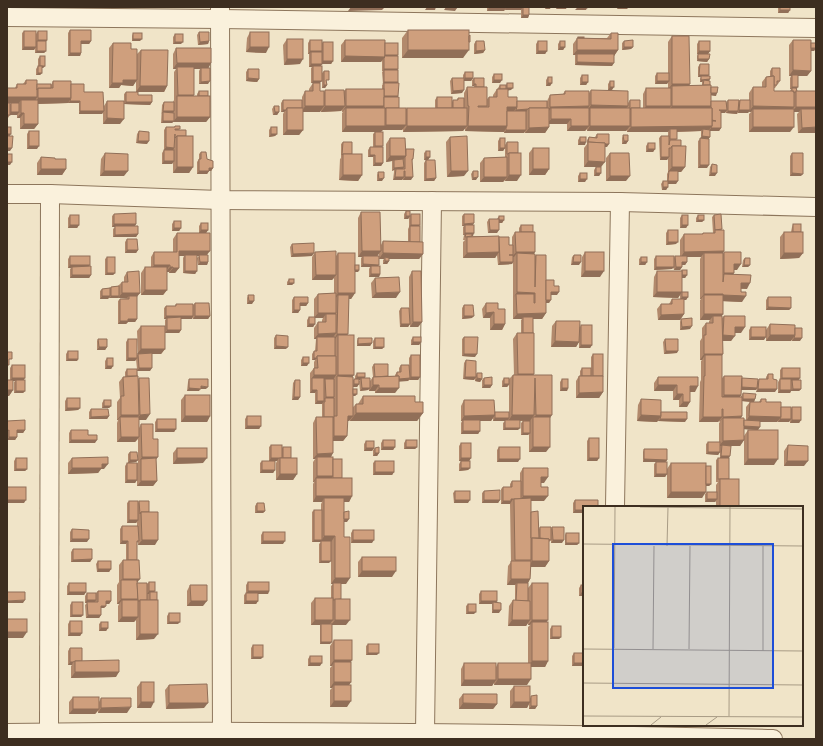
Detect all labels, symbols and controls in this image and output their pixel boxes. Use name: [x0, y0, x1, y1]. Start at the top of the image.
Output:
inset map: [583, 506, 803, 726]

